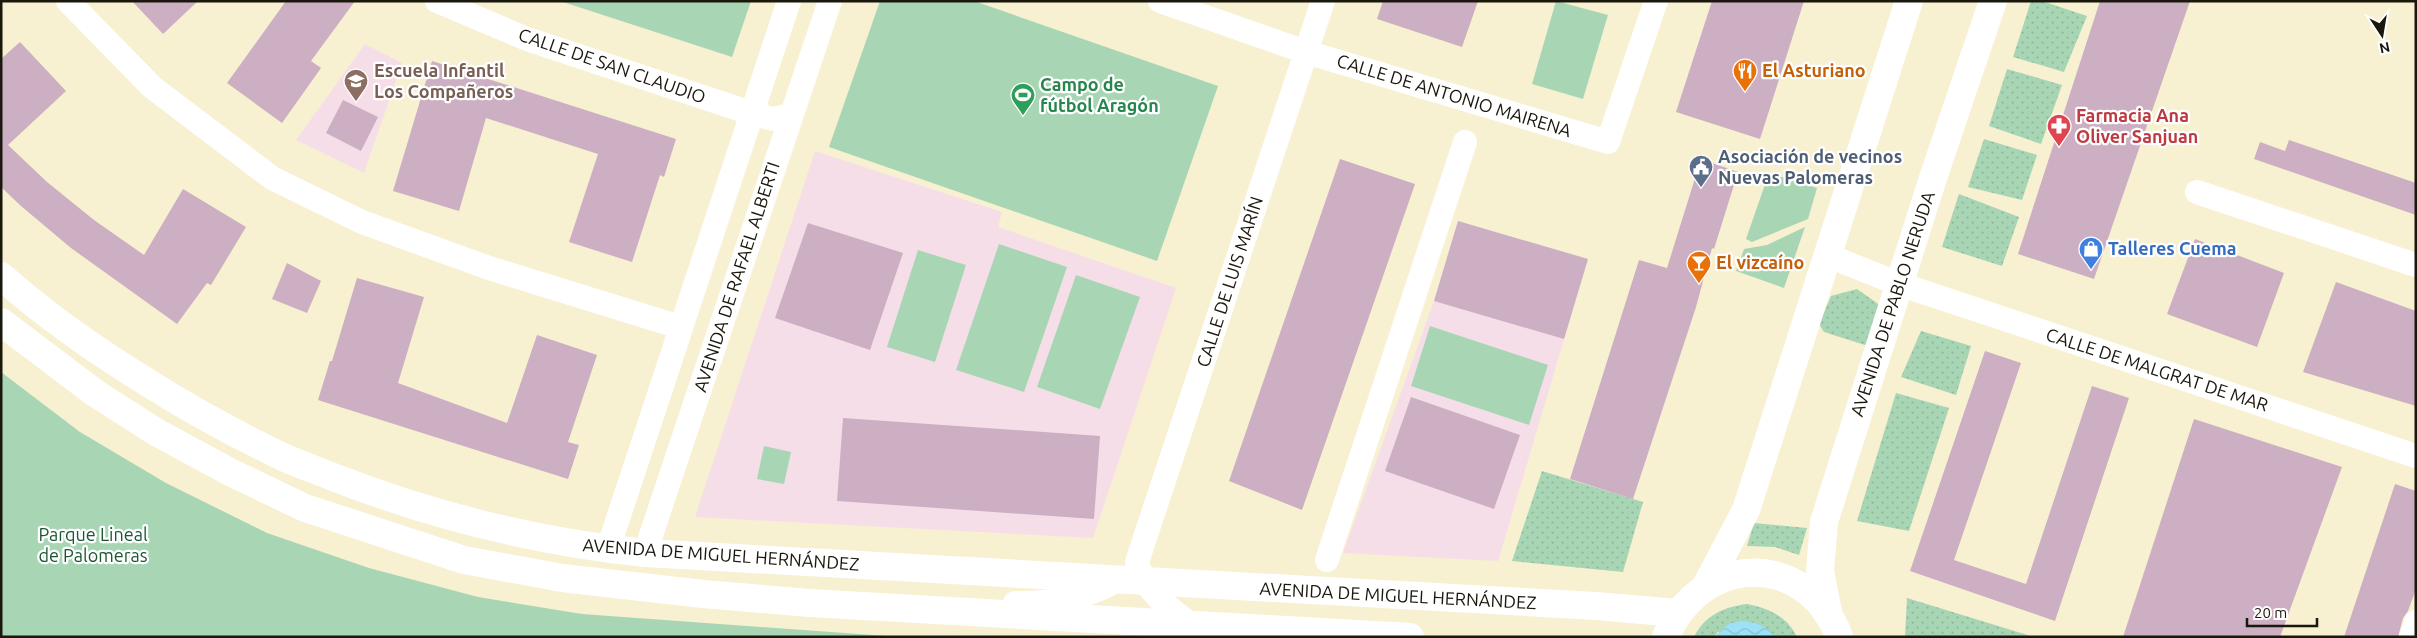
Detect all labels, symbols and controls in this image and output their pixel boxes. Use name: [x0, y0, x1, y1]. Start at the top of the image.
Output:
north arrow: [2357, 10, 2407, 60]
street label: CALLE DE SAN CLAUDIO: [516, 24, 709, 107]
text: N: [2378, 39, 2391, 57]
street label: CALLE DE ANTONIO MAIRENA: [1335, 50, 1574, 140]
restaurant icon: El Asturiano: [1732, 58, 1758, 92]
place label: Escuela Infantil Los Compañeros: [374, 60, 513, 101]
place label: El Asturiano: [1762, 60, 1866, 80]
school or university icon: Escuela Infantil Los Compañeros: [343, 68, 369, 102]
place label: Campo de fútbol Aragón: [1040, 74, 1159, 115]
sports icon: Campo de fútbol Aragón: [1010, 82, 1036, 116]
place label: Farmacia Ana Oliver Sanjuan: [2076, 105, 2198, 146]
pharmacy icon: Farmacia Ana Oliver Sanjuan: [2046, 113, 2072, 147]
place label: Asociación de vecinos Nuevas Palomeras: [1718, 146, 1902, 187]
public building icon: Asociación de vecinos Nuevas Palomeras: [1688, 154, 1714, 188]
street label: AVENIDA DE RAFAEL ALBERTI: [689, 159, 783, 394]
street label: AVENIDA DE PABLO NERUDA: [1846, 188, 1938, 419]
street label: CALLE DE LUIS MARÍN: [1191, 194, 1266, 369]
shop icon: Talleres Cuema: [2078, 236, 2104, 270]
place label: Talleres Cuema: [2108, 238, 2237, 258]
bar icon: El vizcaíno: [1686, 250, 1712, 284]
place label: El vizcaíno: [1716, 252, 1804, 272]
street label: CALLE DE MALGRAT DE MAR: [2044, 324, 2271, 414]
park label: Parque Lineal de Palomeras: [38, 524, 148, 565]
street label: AVENIDA DE MIGUEL HERNÁNDEZ: [582, 533, 860, 574]
street label: AVENIDA DE MIGUEL HERNÁNDEZ: [1259, 577, 1537, 612]
scale bar: [2247, 596, 2317, 628]
text: 20 m: [2254, 604, 2287, 621]

